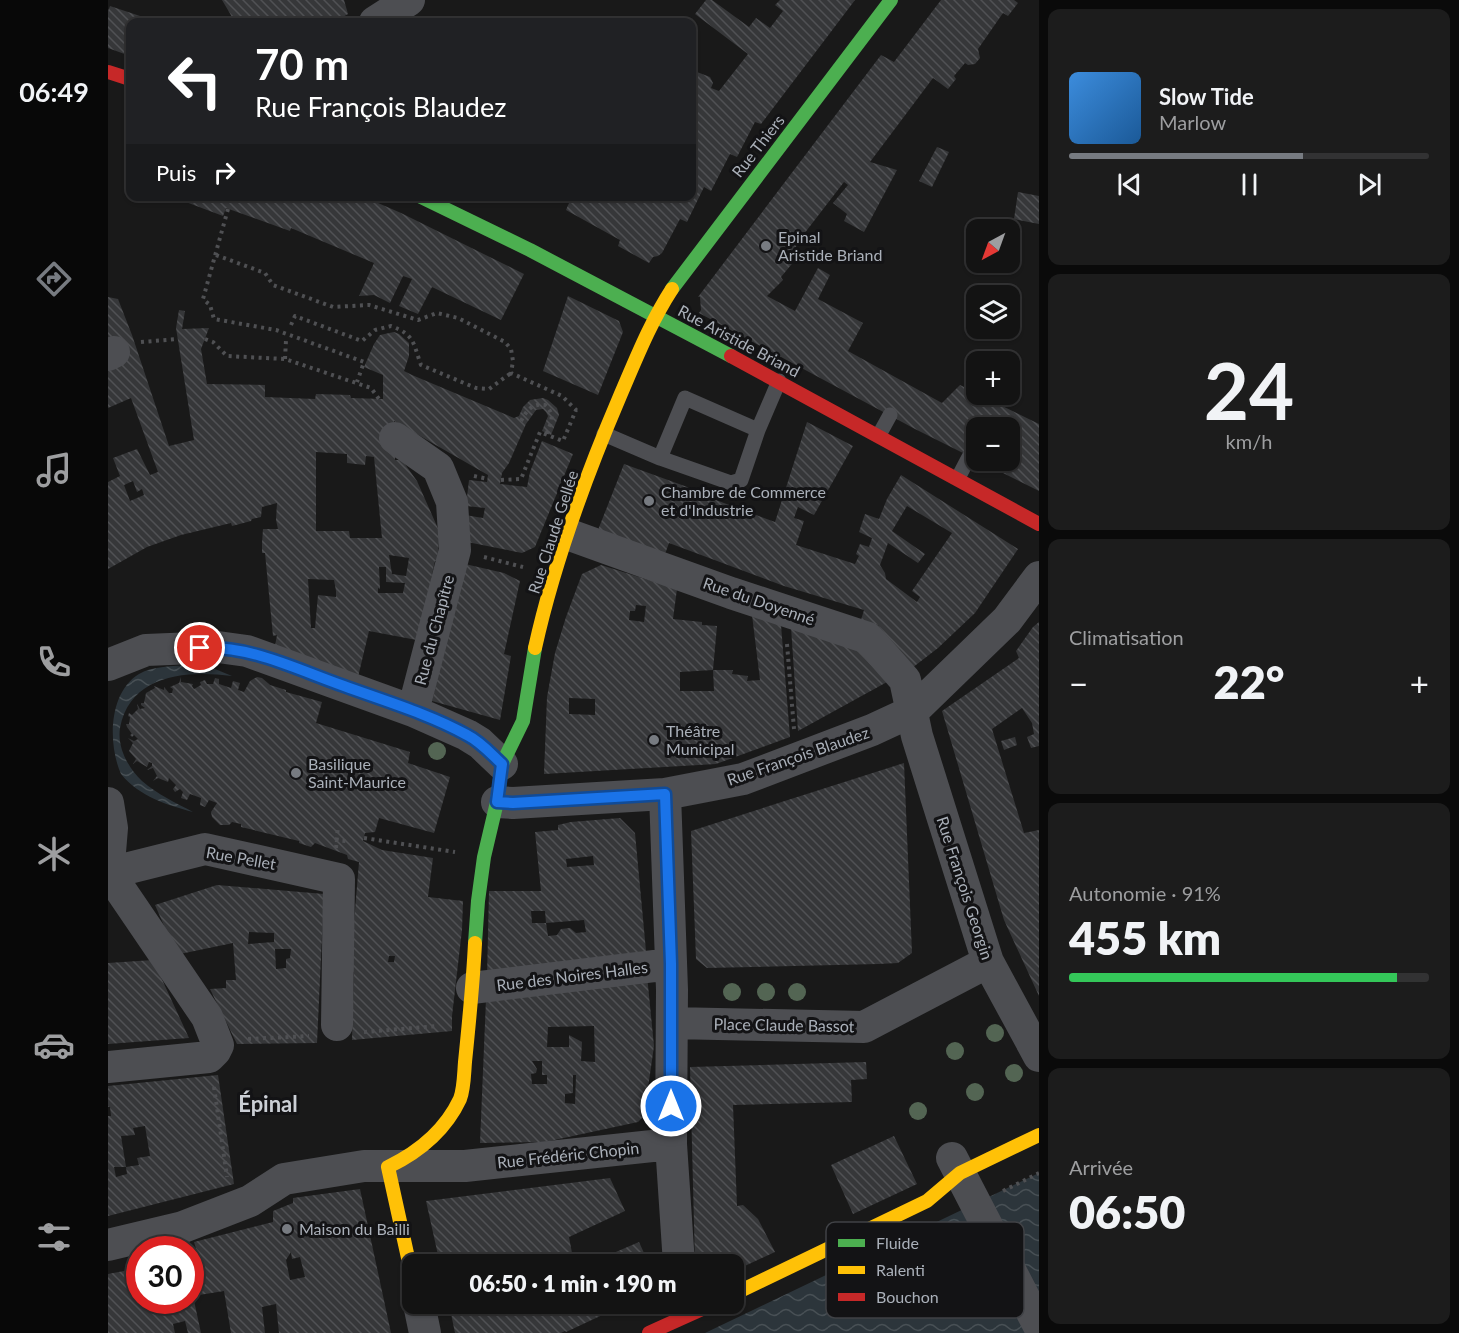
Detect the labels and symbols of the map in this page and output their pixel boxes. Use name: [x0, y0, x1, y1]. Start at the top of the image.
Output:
street label: Rue Thiers: [727, 111, 788, 181]
north arrow: [966, 219, 1020, 273]
place label: Epinal Aristide Briand: [778, 227, 882, 264]
marker: Epinal Aristide Briand: [759, 239, 773, 253]
street label: Rue Aristide Briand: [675, 300, 803, 381]
street label: Rue Claude Gellée: [524, 468, 581, 596]
place label: Chambre de Commerce et d'Industrie: [661, 482, 826, 519]
marker: Chambre de Commerce et d'Industrie: [642, 494, 656, 508]
street label: Rue du Chapître: [410, 573, 457, 687]
street label: Rue du Doyenné: [701, 573, 817, 629]
pin: [174, 622, 225, 673]
place label: Théâtre Municipal: [666, 721, 735, 758]
street label: Rue François Blaudez: [724, 722, 871, 789]
marker: Théâtre Municipal: [647, 733, 661, 747]
place label: Basilique Saint-Maurice: [308, 754, 406, 791]
marker: Basilique Saint-Maurice: [289, 766, 303, 780]
street label: Rue François Georgin: [933, 814, 998, 962]
street label: Rue Pellet: [205, 842, 278, 873]
street label: Rue des Noires Halles: [495, 957, 649, 994]
street label: Place Claude Bassot: [713, 1014, 855, 1035]
position arrow: [639, 1074, 703, 1138]
district label: Épinal: [238, 1090, 298, 1117]
street label: Rue Frédéric Chopin: [496, 1138, 640, 1171]
place label: Maison du Bailli: [299, 1219, 410, 1238]
marker: Maison du Bailli: [280, 1222, 294, 1236]
legend: [826, 1222, 1024, 1318]
text: Fluide: [876, 1233, 919, 1252]
speed limit sign: 30: [126, 1236, 204, 1314]
text: Ralenti: [876, 1260, 925, 1279]
text: Bouchon: [876, 1287, 939, 1306]

